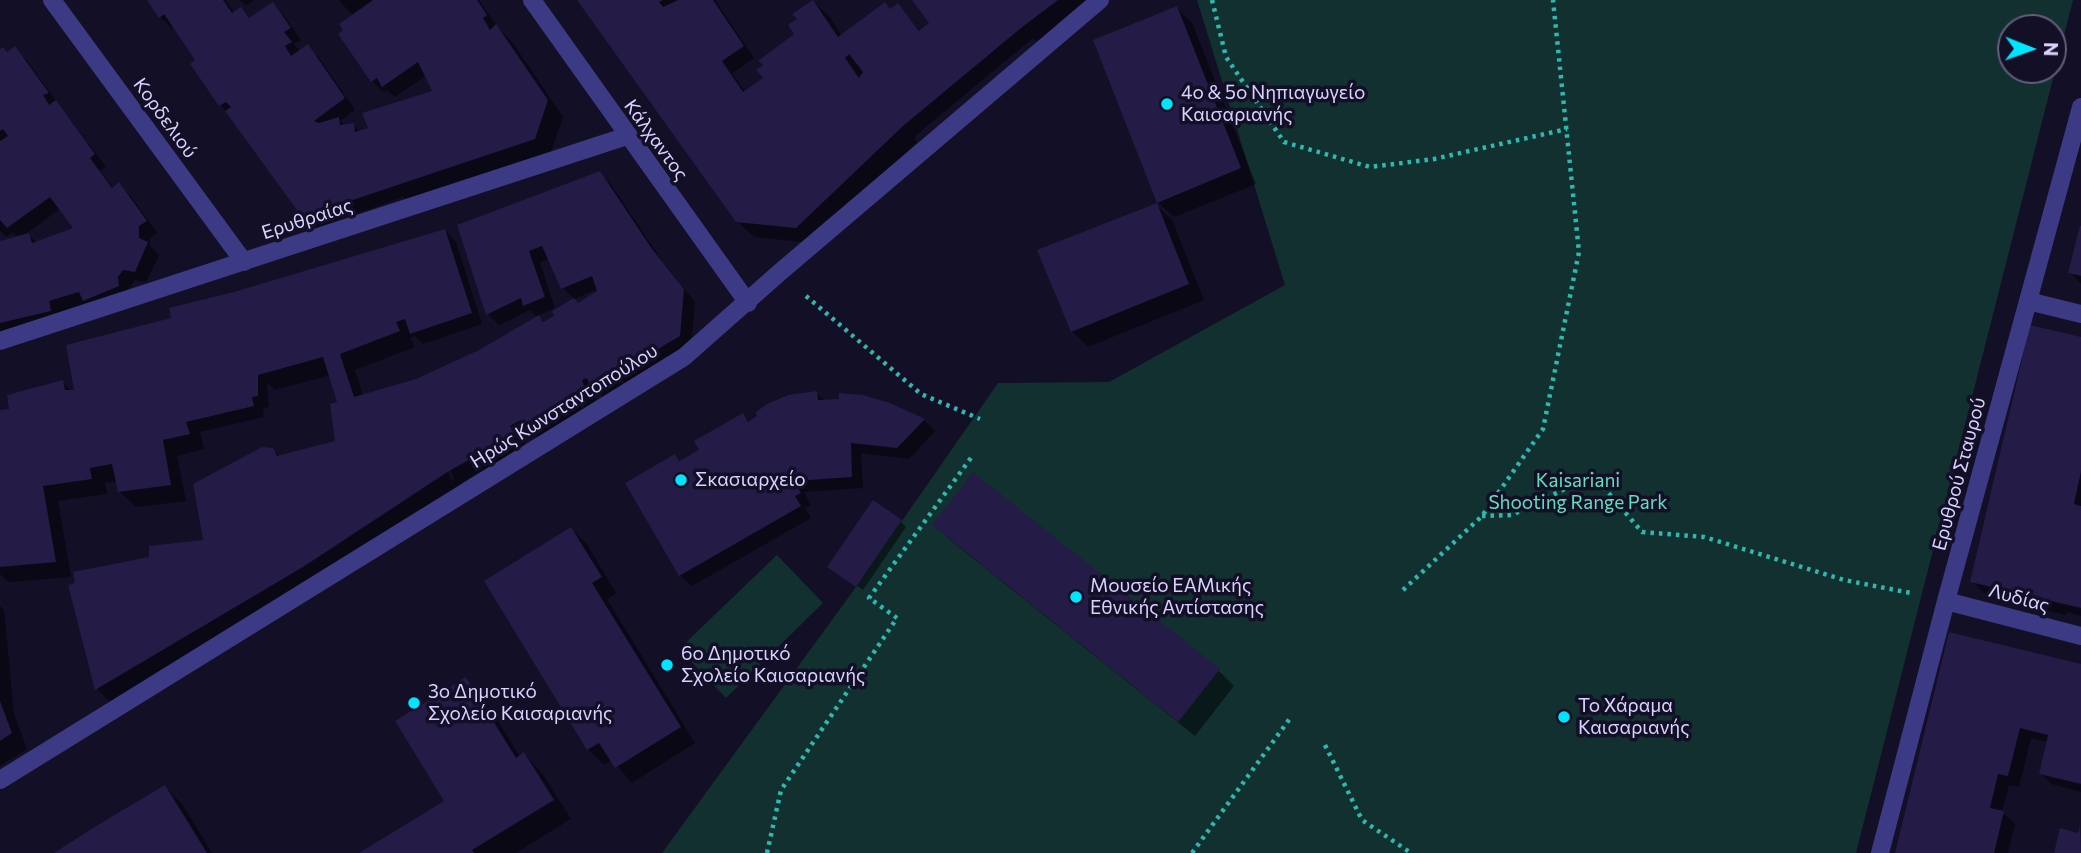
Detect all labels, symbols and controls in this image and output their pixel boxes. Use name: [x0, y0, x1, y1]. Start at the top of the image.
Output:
north arrow: [1997, 14, 2067, 84]
text: N: [2040, 42, 2063, 57]
street label: Κορδελιού: [128, 74, 202, 162]
place label: 4o & 5ο Νηπιαγωγείο Καισαριανής: [1181, 82, 1365, 126]
street label: Κάλχαντος: [619, 95, 693, 185]
marker: 4o & 5ο Νηπιαγωγείο Καισαριανής: [1159, 96, 1175, 112]
street label: Ερυθραίας: [259, 194, 355, 244]
street label: Ηρώς Κωνσταντοπούλου: [466, 339, 662, 473]
street label: Ερυθρού Σταυρού: [1928, 395, 1990, 553]
place label: Σκασιαρχείο: [695, 469, 806, 491]
park label: Kaisariani Shooting Range Park: [1488, 470, 1668, 514]
marker: Σκασιαρχείο: [673, 472, 689, 488]
place label: Μουσείο ΕΑΜικής Εθνικής Αντίστασης: [1090, 575, 1264, 619]
street label: Λυδίας: [1986, 579, 2052, 617]
marker: Μουσείο ΕΑΜικής Εθνικής Αντίστασης: [1068, 589, 1084, 605]
place label: 6ο Δημοτικό Σχολείο Καισαριανής: [681, 643, 865, 687]
marker: 6ο Δημοτικό Σχολείο Καισαριανής: [659, 657, 675, 673]
place label: 3ο Δημοτικό Σχολείο Καισαριανής: [428, 681, 612, 725]
marker: 3ο Δημοτικό Σχολείο Καισαριανής: [406, 695, 422, 711]
place label: Το Χάραμα Καισαριανής: [1578, 695, 1690, 739]
marker: Το Χάραμα Καισαριανής: [1556, 709, 1572, 725]

